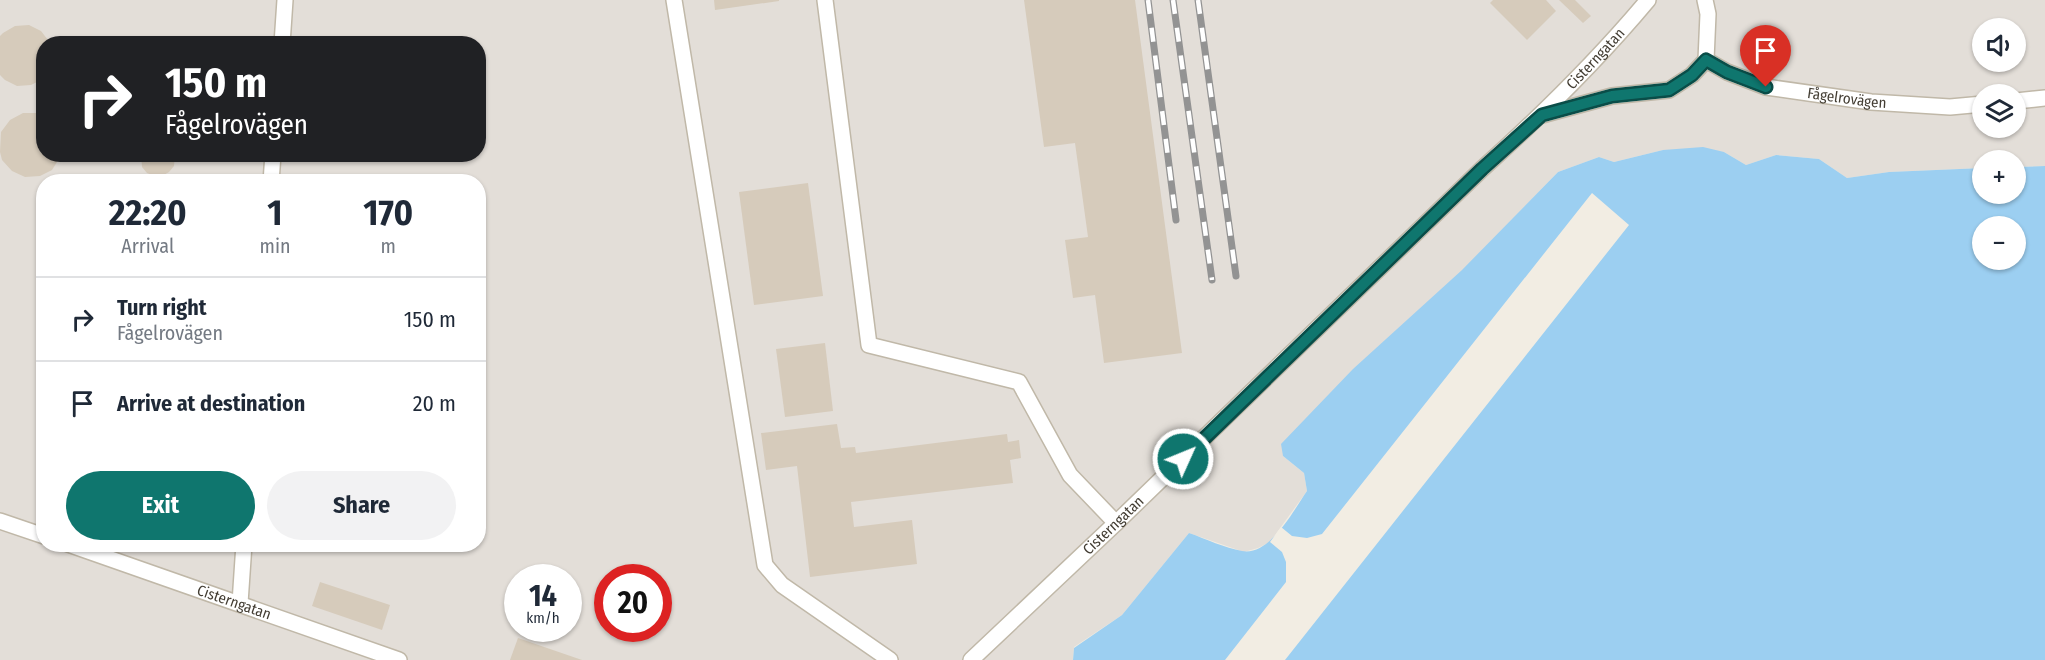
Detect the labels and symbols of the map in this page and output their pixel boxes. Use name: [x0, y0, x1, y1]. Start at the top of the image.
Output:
street label: Cisterngatan: [1562, 24, 1628, 93]
pin: [1740, 25, 1791, 87]
street label: Fågelrovägen: [1806, 84, 1887, 112]
position arrow: [1151, 427, 1215, 491]
street label: Cisterngatan: [1079, 492, 1148, 558]
speed limit sign: 20: [594, 564, 672, 642]
street label: Cisterngatan: [195, 581, 274, 623]

